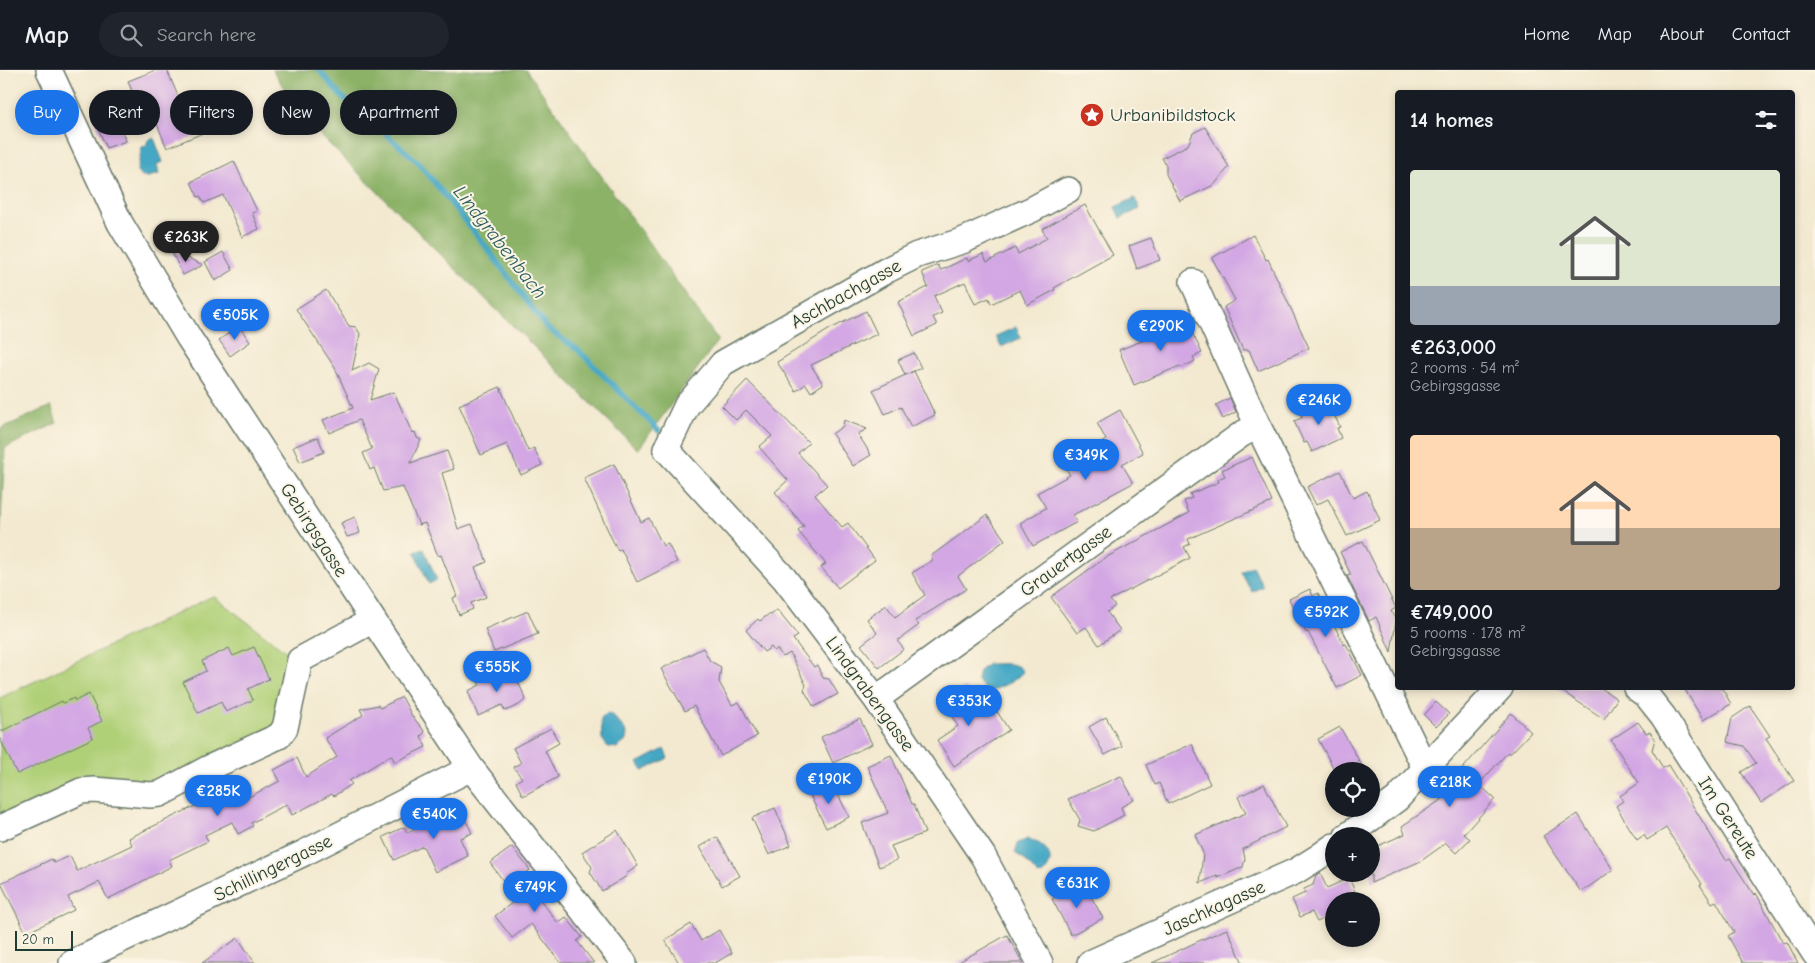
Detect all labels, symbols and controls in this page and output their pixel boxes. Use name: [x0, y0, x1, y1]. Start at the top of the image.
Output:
search box: [99, 12, 449, 57]
text: Map: [25, 21, 69, 49]
icon: search: [117, 21, 145, 49]
text: Search here: [157, 24, 256, 46]
text: Home: [1523, 24, 1570, 45]
text: Map: [1598, 24, 1632, 45]
text: About: [1660, 24, 1704, 45]
text: Contact: [1732, 24, 1790, 45]
chip: Buy: [15, 90, 79, 135]
chip: Rent: [89, 90, 160, 135]
chip: Filters: [170, 90, 253, 135]
chip: New: [263, 90, 330, 135]
chip: Apartment: [340, 90, 457, 135]
place icon: Urbanibildstock: [1079, 102, 1105, 128]
place label: Urbanibildstock: [1110, 104, 1236, 126]
icon: filters: [1752, 106, 1780, 134]
text: 14 homes: [1410, 108, 1493, 132]
water label: Lindgrabenbach: [449, 181, 551, 303]
icon: home: [1550, 203, 1640, 293]
pin: €263K: [151, 220, 221, 263]
text: €263K: [164, 228, 208, 246]
street label: Aschbachgasse: [787, 255, 905, 333]
pin: €505K: [200, 298, 270, 341]
text: €505K: [212, 306, 258, 324]
pin: €290K: [1126, 310, 1196, 352]
text: €290K: [1138, 317, 1184, 335]
text: €263,000: [1410, 335, 1496, 359]
text: 2 rooms · 54 m²: [1410, 359, 1519, 377]
text: Gebirgsgasse: [1410, 377, 1501, 395]
pin: €246K: [1284, 384, 1354, 426]
text: €246K: [1297, 391, 1341, 409]
pin: €349K: [1051, 438, 1121, 481]
text: €349K: [1064, 446, 1108, 464]
icon: home: [1550, 468, 1640, 558]
street label: Gebirgsgasse: [275, 479, 353, 581]
street label: Grauertgasse: [1016, 521, 1116, 601]
pin: €592K: [1291, 596, 1361, 638]
text: €749,000: [1410, 600, 1493, 624]
text: €592K: [1304, 603, 1348, 621]
text: 5 rooms · 178 m²: [1410, 624, 1525, 642]
street label: Lindgrabengasse: [821, 632, 919, 756]
text: Gebirgsgasse: [1410, 642, 1501, 660]
pin: €555K: [462, 650, 532, 693]
text: €555K: [474, 658, 520, 676]
pin: €353K: [934, 684, 1004, 727]
text: €353K: [947, 692, 991, 710]
pin: €190K: [794, 762, 864, 805]
map controls: [1325, 762, 1380, 947]
button: locate: [1325, 762, 1380, 817]
pin: €218K: [1415, 766, 1485, 808]
text: €190K: [807, 770, 851, 788]
text: €218K: [1429, 773, 1471, 791]
street label: Im Gereute: [1693, 773, 1763, 863]
pin: €285K: [183, 774, 253, 817]
text: €285K: [196, 782, 240, 800]
pin: €540K: [399, 798, 469, 840]
text: €540K: [411, 805, 457, 823]
button: +: [1325, 827, 1380, 882]
street label: Schillingergasse: [210, 830, 336, 906]
pin: €631K: [1042, 866, 1112, 909]
pin: €749K: [500, 870, 570, 913]
text: €631K: [1056, 874, 1098, 892]
street label: Jaschkagasse: [1160, 876, 1268, 940]
text: €749K: [514, 878, 556, 896]
button: −: [1325, 892, 1380, 947]
scale bar: [15, 928, 72, 951]
text: 20 m: [22, 931, 54, 948]

